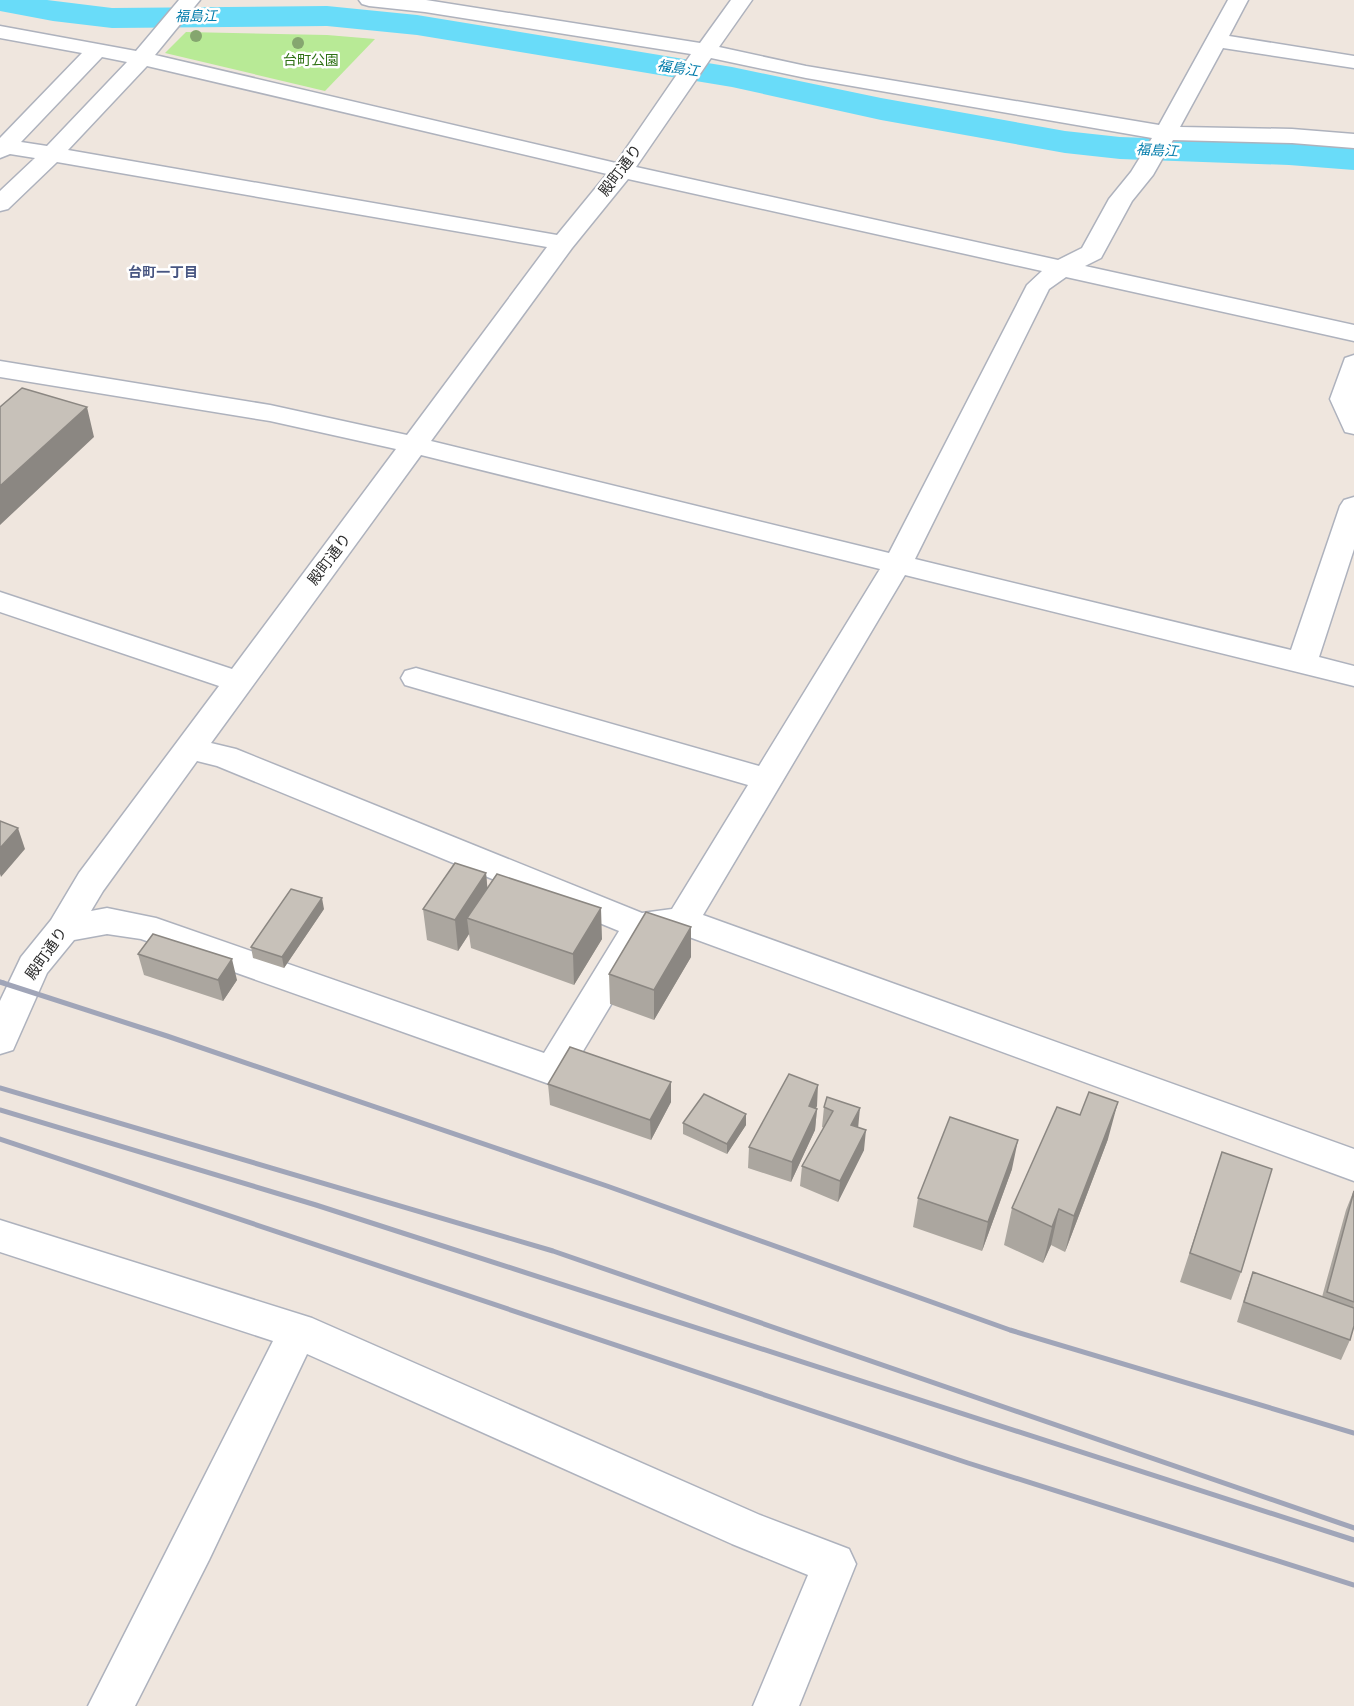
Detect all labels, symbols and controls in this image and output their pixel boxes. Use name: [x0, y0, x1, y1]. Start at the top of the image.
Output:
water label: 福島江: [175, 7, 219, 25]
park label: 台町公園: [283, 51, 339, 69]
water label: 福島江: [656, 56, 702, 80]
street label: 殿町通り: [594, 140, 646, 200]
water label: 福島江: [1136, 140, 1180, 160]
district label: 台町一丁目: [128, 263, 198, 281]
street label: 殿町通り: [303, 529, 355, 589]
street label: 殿町通り: [21, 923, 71, 983]

